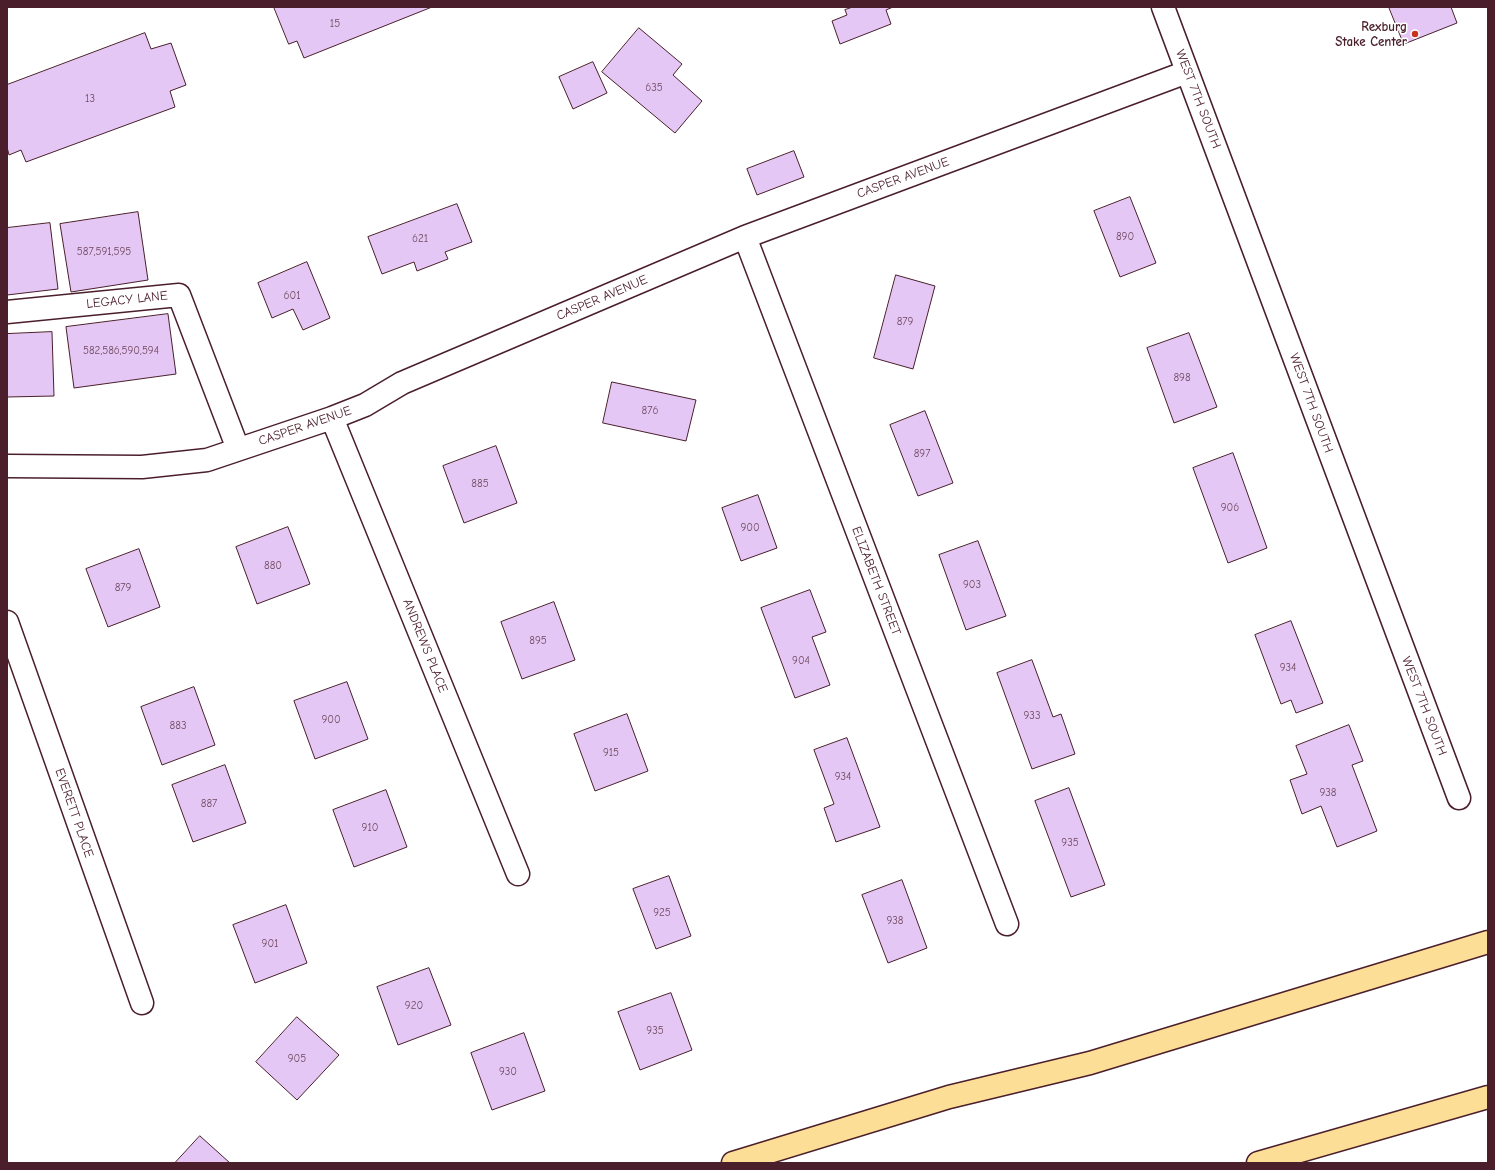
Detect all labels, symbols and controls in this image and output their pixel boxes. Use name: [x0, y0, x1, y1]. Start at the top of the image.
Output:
house number: 15: [330, 17, 340, 31]
place label: Rexburg Stake Center: [1335, 19, 1407, 50]
marker: Rexburg Stake Center: [1410, 29, 1420, 39]
street label: WEST 7TH SOUTH: [1172, 47, 1224, 151]
house number: 635: [645, 81, 663, 95]
house number: 13: [85, 92, 95, 106]
street label: CASPER AVENUE: [855, 154, 951, 202]
house number: 890: [1116, 230, 1134, 244]
house number: 621: [412, 232, 428, 246]
house number: 587,591,595: [77, 245, 131, 259]
street label: CASPER AVENUE: [554, 272, 650, 324]
street label: LEGACY LANE: [86, 288, 168, 312]
house number: 601: [283, 289, 301, 303]
house number: 879: [897, 315, 913, 329]
house number: 582,586,590,594: [83, 344, 159, 358]
street label: WEST 7TH SOUTH: [1286, 351, 1336, 455]
house number: 898: [1173, 371, 1191, 385]
street label: CASPER AVENUE: [257, 403, 353, 449]
house number: 876: [642, 404, 658, 418]
house number: 897: [914, 447, 930, 461]
house number: 885: [471, 477, 489, 491]
house number: 906: [1221, 501, 1239, 515]
house number: 900: [740, 521, 760, 535]
street label: ELIZABETH STREET: [848, 524, 904, 638]
house number: 880: [264, 559, 282, 573]
house number: 903: [963, 578, 981, 592]
house number: 879: [115, 581, 131, 595]
street label: ANDREWS PLACE: [399, 597, 451, 695]
house number: 895: [529, 634, 547, 648]
house number: 904: [792, 654, 810, 668]
street label: WEST 7TH SOUTH: [1398, 654, 1450, 758]
house number: 934: [1280, 661, 1296, 675]
house number: 933: [1024, 709, 1040, 723]
house number: 900: [321, 713, 341, 727]
house number: 883: [170, 719, 186, 733]
house number: 915: [603, 746, 619, 760]
street label: EVERETT PLACE: [51, 766, 97, 860]
house number: 934: [835, 770, 851, 784]
house number: 938: [1319, 786, 1337, 800]
house number: 887: [201, 797, 217, 811]
house number: 910: [362, 821, 378, 835]
house number: 935: [1061, 836, 1079, 850]
house number: 925: [653, 906, 671, 920]
house number: 938: [886, 914, 904, 928]
house number: 901: [262, 937, 278, 951]
house number: 920: [405, 999, 423, 1013]
house number: 935: [646, 1024, 664, 1038]
house number: 905: [288, 1052, 306, 1066]
house number: 930: [499, 1065, 517, 1079]

